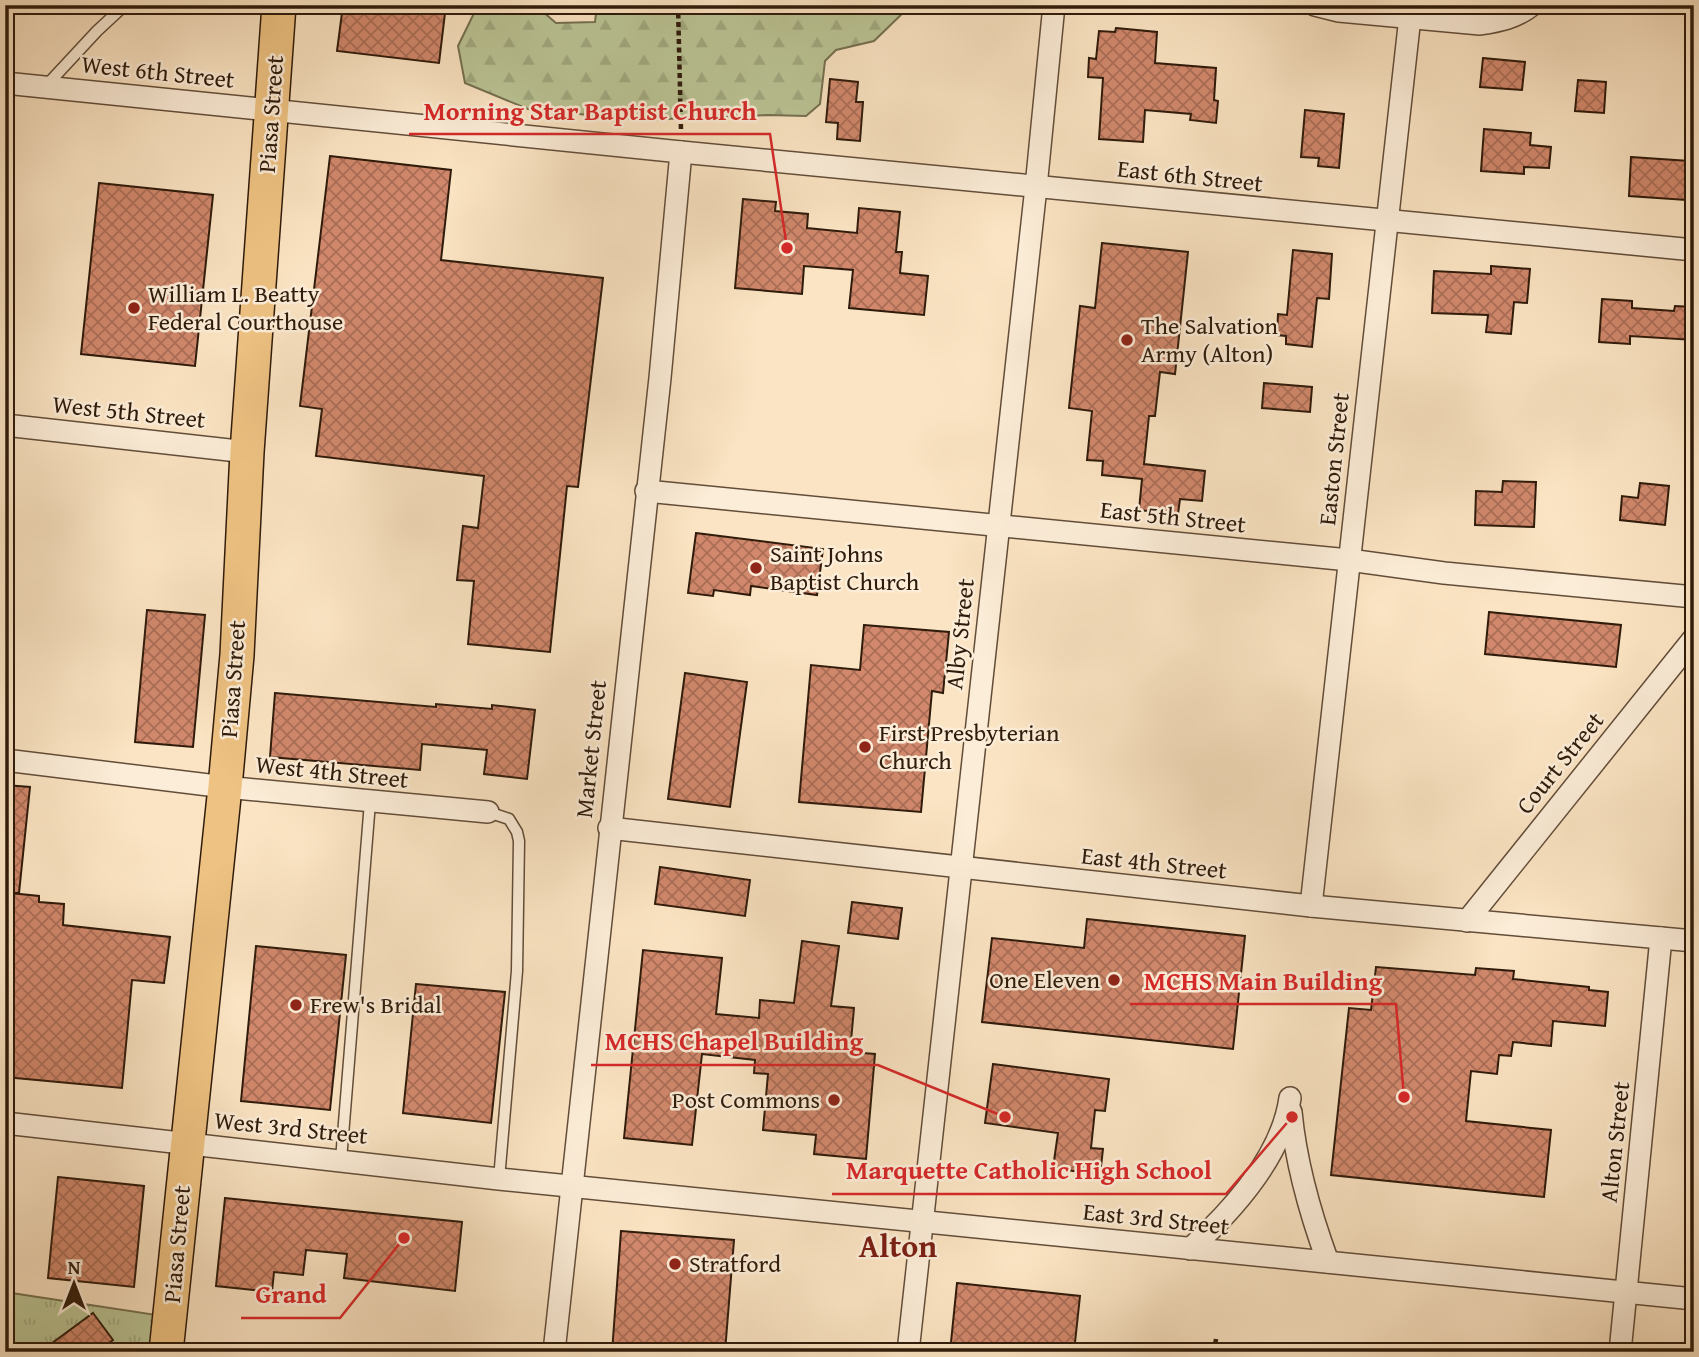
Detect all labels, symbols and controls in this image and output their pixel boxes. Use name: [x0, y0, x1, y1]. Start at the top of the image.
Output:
street label: West 6th Street: [80, 46, 237, 97]
street label: Piasa Street: [249, 53, 292, 174]
callout: Morning Star Baptist Church: [409, 87, 770, 134]
text: Morning Star Baptist Church: [423, 91, 757, 130]
street label: East 6th Street: [1115, 150, 1265, 201]
place label: William L. Beatty Federal Courthouse: [148, 276, 343, 339]
marker: William L. Beatty Federal Courthouse: [126, 300, 142, 316]
place label: The Salvation Army (Alton): [1141, 308, 1279, 371]
marker: The Salvation Army (Alton): [1119, 332, 1135, 348]
street label: West 5th Street: [51, 386, 208, 437]
street label: Easton Street: [1309, 390, 1358, 527]
street label: East 5th Street: [1098, 491, 1248, 542]
place label: Saint Johns Baptist Church: [770, 536, 920, 599]
marker: Saint Johns Baptist Church: [748, 560, 764, 576]
street label: Alby Street: [936, 576, 983, 691]
street label: Piasa Street: [211, 618, 254, 739]
street label: Market Street: [566, 678, 615, 820]
street label: Court Street: [1507, 704, 1612, 821]
place label: First Presbyterian Church: [879, 715, 1060, 778]
marker: First Presbyterian Church: [857, 739, 873, 755]
street label: West 4th Street: [254, 746, 411, 797]
street label: East 4th Street: [1079, 837, 1229, 888]
callout: MCHS Main Building: [1130, 957, 1396, 1004]
text: MCHS Main Building: [1144, 961, 1383, 1000]
place label: One Eleven: [989, 962, 1101, 997]
marker: One Eleven: [1106, 972, 1122, 988]
place label: Frew's Bridal: [310, 987, 442, 1022]
marker: Frew's Bridal: [288, 997, 304, 1013]
callout: MCHS Chapel Building: [591, 1018, 878, 1065]
text: MCHS Chapel Building: [605, 1021, 863, 1060]
street label: Alton Street: [1591, 1079, 1638, 1204]
place label: Post Commons: [672, 1082, 820, 1117]
marker: Post Commons: [826, 1092, 842, 1108]
street label: West 3rd Street: [213, 1102, 370, 1153]
callout: Marquette Catholic High School: [832, 1147, 1226, 1194]
text: Marquette Catholic High School: [846, 1150, 1212, 1189]
street label: Piasa Street: [154, 1183, 199, 1304]
street label: East 3rd Street: [1081, 1193, 1231, 1244]
district label: Alton: [859, 1222, 937, 1269]
place label: Stratford: [689, 1246, 781, 1281]
north arrow: [38, 1248, 108, 1318]
text: N: [68, 1253, 81, 1281]
marker: Stratford: [667, 1256, 683, 1272]
callout: Grand: [241, 1271, 340, 1318]
text: Grand: [255, 1274, 327, 1313]

